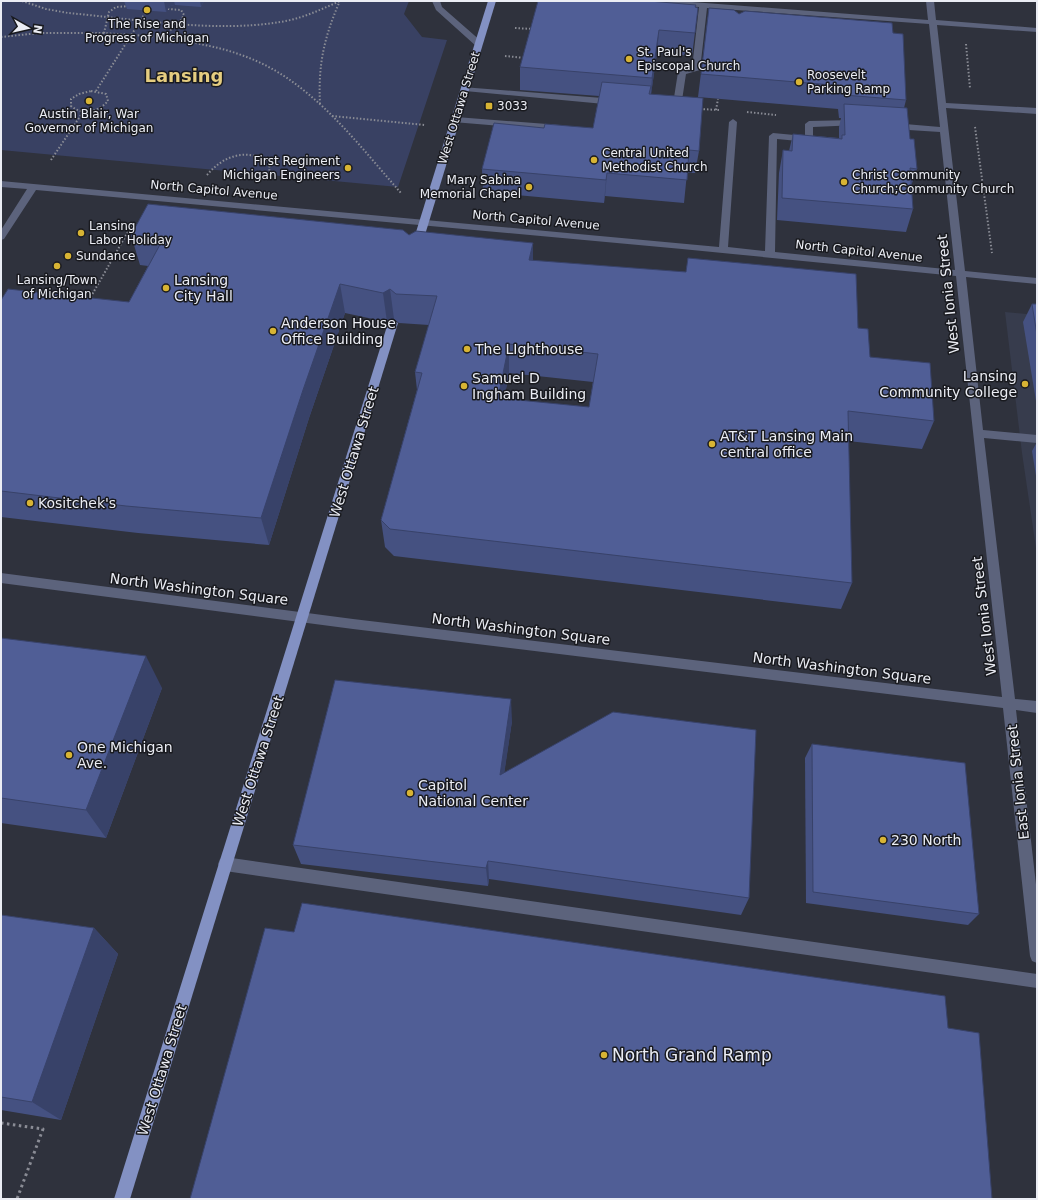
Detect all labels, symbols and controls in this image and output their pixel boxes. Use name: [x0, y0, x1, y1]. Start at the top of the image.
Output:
marker: The Rise and Progress of Michigan: [142, 5, 152, 15]
north arrow: [8, 8, 48, 48]
place label: The Rise and Progress of Michigan: [85, 17, 209, 45]
text: N: [30, 24, 44, 35]
place label: St. Paul's Episcopal Church: [637, 45, 740, 73]
street label: West Ottawa Street: [435, 50, 483, 166]
marker: St. Paul's Episcopal Church: [624, 54, 634, 64]
district label: Lansing: [144, 65, 224, 86]
place label: Roosevelt Parking Ramp: [807, 68, 890, 96]
marker: Roosevelt Parking Ramp: [794, 77, 804, 87]
marker: Austin Blair, War Governor of Michigan: [84, 96, 94, 106]
place label: 3033: [497, 99, 528, 113]
marker: 3033: [484, 101, 494, 111]
place label: Austin Blair, War Governor of Michigan: [25, 107, 153, 135]
place label: Central United Methodist Church: [602, 146, 708, 174]
place label: First Regiment Michigan Engineers: [223, 154, 340, 182]
marker: Central United Methodist Church: [589, 155, 599, 165]
marker: First Regiment Michigan Engineers: [343, 163, 353, 173]
place label: Christ Community Church;Community Church: [852, 168, 1014, 196]
place label: Mary Sabina Memorial Chapel: [420, 173, 521, 201]
street label: North Capitol Avenue: [150, 177, 278, 203]
marker: Christ Community Church;Community Church: [839, 177, 849, 187]
marker: Mary Sabina Memorial Chapel: [524, 182, 534, 192]
street label: North Capitol Avenue: [472, 207, 600, 233]
place label: Lansing Labor Holiday: [89, 219, 172, 247]
marker: Lansing Labor Holiday: [76, 228, 86, 238]
street label: West Ionia Street: [934, 233, 962, 354]
street label: North Capitol Avenue: [795, 237, 923, 265]
place label: Sundance: [76, 249, 135, 263]
marker: Sundance: [63, 251, 73, 261]
marker: Lansing/Town of Michigan: [52, 261, 62, 271]
place label: Lansing City Hall: [174, 272, 233, 304]
place label: Lansing/Town of Michigan: [17, 273, 97, 301]
marker: Lansing City Hall: [161, 283, 171, 293]
place label: Anderson House Office Building: [281, 315, 396, 347]
marker: Anderson House Office Building: [268, 326, 278, 336]
place label: The LIghthouse: [474, 341, 583, 357]
marker: The LIghthouse: [462, 344, 472, 354]
place label: Lansing Community College: [879, 368, 1017, 400]
place label: Samuel D Ingham Building: [472, 370, 586, 402]
marker: Lansing Community College: [1020, 379, 1030, 389]
marker: Samuel D Ingham Building: [459, 381, 469, 391]
street label: West Ottawa Street: [326, 384, 382, 520]
place label: AT&T Lansing Main central office: [720, 428, 853, 460]
marker: AT&T Lansing Main central office: [707, 439, 717, 449]
place label: Kositchek's: [38, 495, 116, 511]
marker: Kositchek's: [25, 498, 35, 508]
street label: West Ionia Street: [969, 555, 999, 676]
street label: North Washington Square: [109, 570, 289, 608]
street label: North Washington Square: [431, 610, 611, 648]
street label: North Washington Square: [752, 649, 932, 687]
street label: West Ottawa Street: [229, 693, 287, 828]
street label: East Ionia Street: [1004, 723, 1032, 840]
place label: One Michigan Ave.: [77, 739, 173, 771]
marker: One Michigan Ave.: [64, 750, 74, 760]
place label: Capitol National Center: [418, 777, 528, 809]
marker: Capitol National Center: [405, 788, 415, 798]
place label: 230 North: [891, 832, 961, 848]
marker: 230 North: [878, 835, 888, 845]
street label: West Ottawa Street: [134, 1002, 190, 1138]
place label: North Grand Ramp: [612, 1045, 772, 1065]
marker: North Grand Ramp: [599, 1050, 609, 1060]

